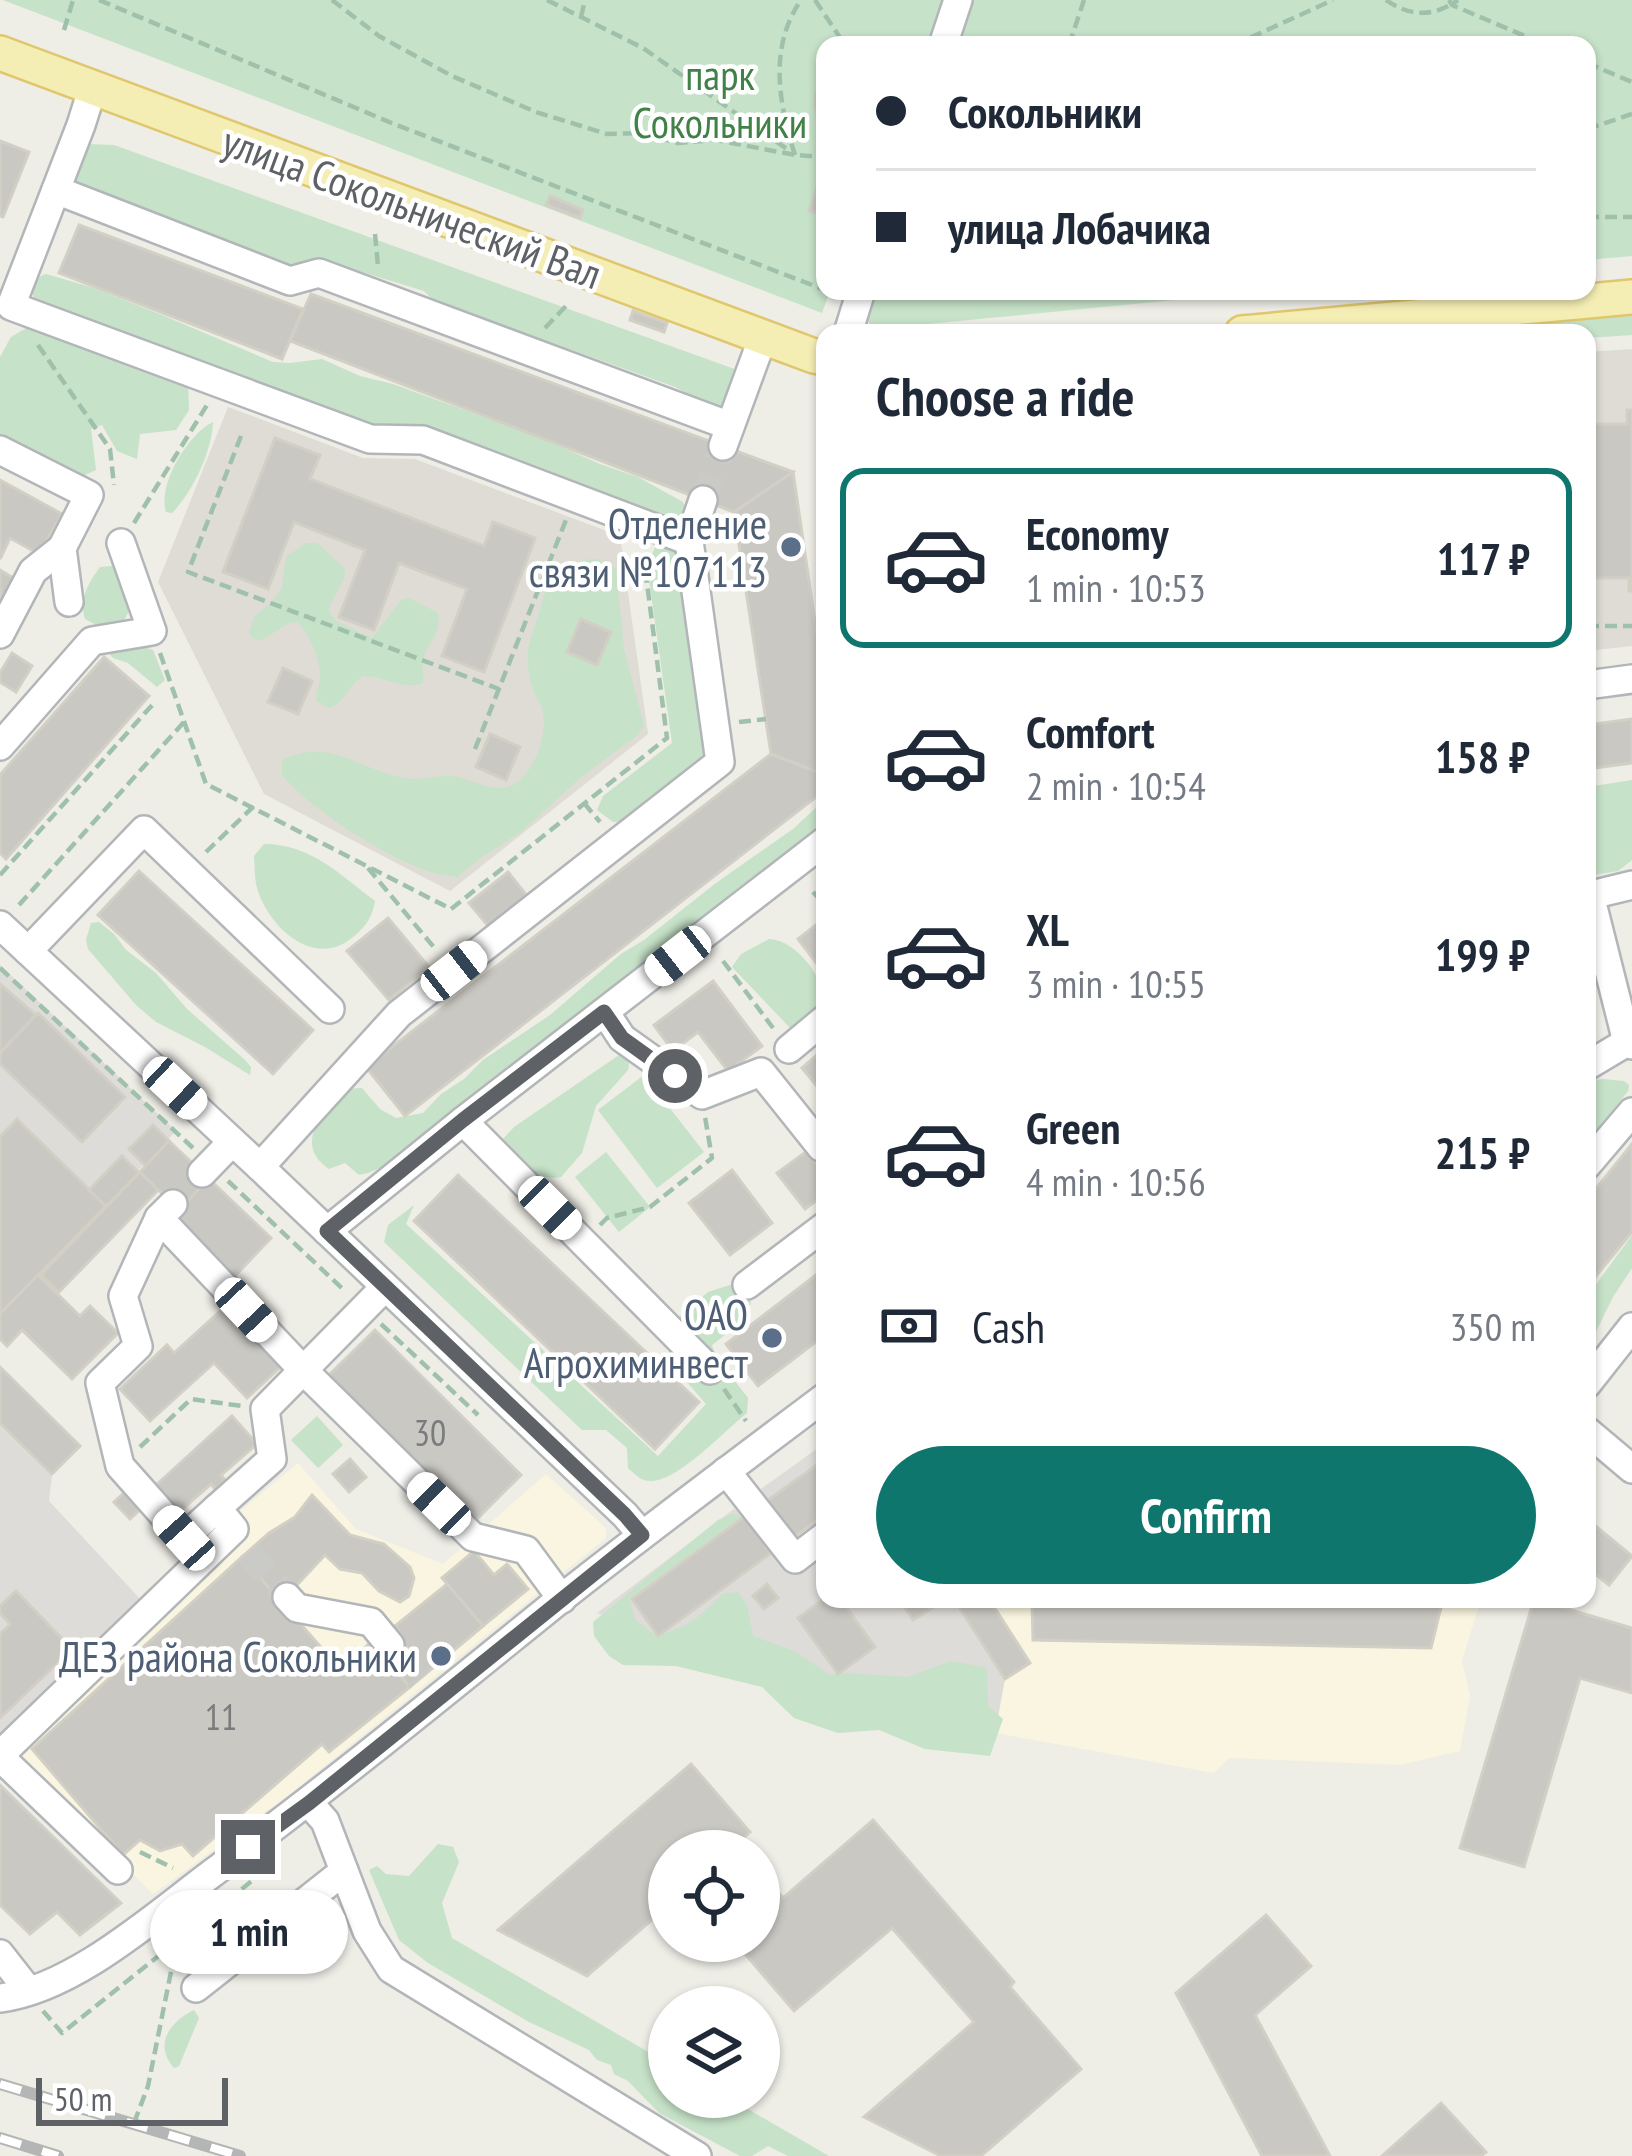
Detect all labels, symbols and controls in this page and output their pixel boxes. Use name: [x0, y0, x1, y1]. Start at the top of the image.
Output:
park label: парк Сокольники: [633, 47, 807, 150]
text: Сокольники: [948, 82, 1142, 140]
street label: улица Сокольнический Вал: [215, 113, 609, 301]
text: улица Лобачика: [948, 198, 1211, 256]
text: Choose a ride: [876, 361, 1135, 431]
place label: Отделение связи №107113: [529, 496, 767, 599]
icon: car: [882, 504, 990, 612]
text: Economy: [1026, 504, 1169, 562]
text: 117 ₽: [1437, 529, 1530, 587]
marker: Отделение связи №107113: [778, 534, 804, 560]
text: 1 min · 10:53: [1026, 562, 1206, 613]
icon: car: [882, 702, 990, 810]
text: Comfort: [1026, 702, 1155, 760]
text: 158 ₽: [1435, 727, 1530, 785]
text: 2 min · 10:54: [1026, 760, 1206, 811]
icon: car: [882, 900, 990, 1008]
text: XL: [1026, 900, 1069, 958]
car: [639, 920, 717, 992]
text: 199 ₽: [1435, 925, 1530, 983]
car: [415, 935, 493, 1007]
text: 3 min · 10:55: [1026, 958, 1206, 1009]
route start: [648, 1049, 702, 1103]
car: [136, 1050, 214, 1126]
icon: car: [882, 1098, 990, 1206]
text: Green: [1026, 1098, 1121, 1156]
text: 215 ₽: [1435, 1123, 1530, 1181]
text: 4 min · 10:56: [1026, 1156, 1206, 1207]
car: [512, 1170, 588, 1246]
car: [208, 1271, 284, 1349]
place label: ОАО Агрохиминвест: [524, 1287, 749, 1390]
icon: cash: [876, 1293, 942, 1359]
text: Cash: [972, 1297, 1045, 1355]
text: 350 m: [1450, 1301, 1536, 1352]
marker: ОАО Агрохиминвест: [759, 1325, 785, 1351]
house number: 30: [414, 1409, 446, 1456]
button: Confirm: [876, 1446, 1536, 1584]
car: [401, 1466, 477, 1542]
car: [147, 1499, 221, 1577]
place label: ДЕЗ района Сокольники: [59, 1629, 417, 1684]
marker: ДЕЗ района Сокольники: [428, 1643, 454, 1669]
house number: 11: [205, 1693, 237, 1740]
route end: [221, 1820, 275, 1874]
map controls: [648, 1830, 780, 2118]
button: locate: [648, 1830, 780, 1962]
callout: 1 min: [149, 1889, 347, 1973]
text: 1 min: [210, 1906, 288, 1957]
button: layers: [648, 1986, 780, 2118]
scale bar: [36, 2072, 228, 2125]
text: 50 m: [54, 2077, 112, 2120]

